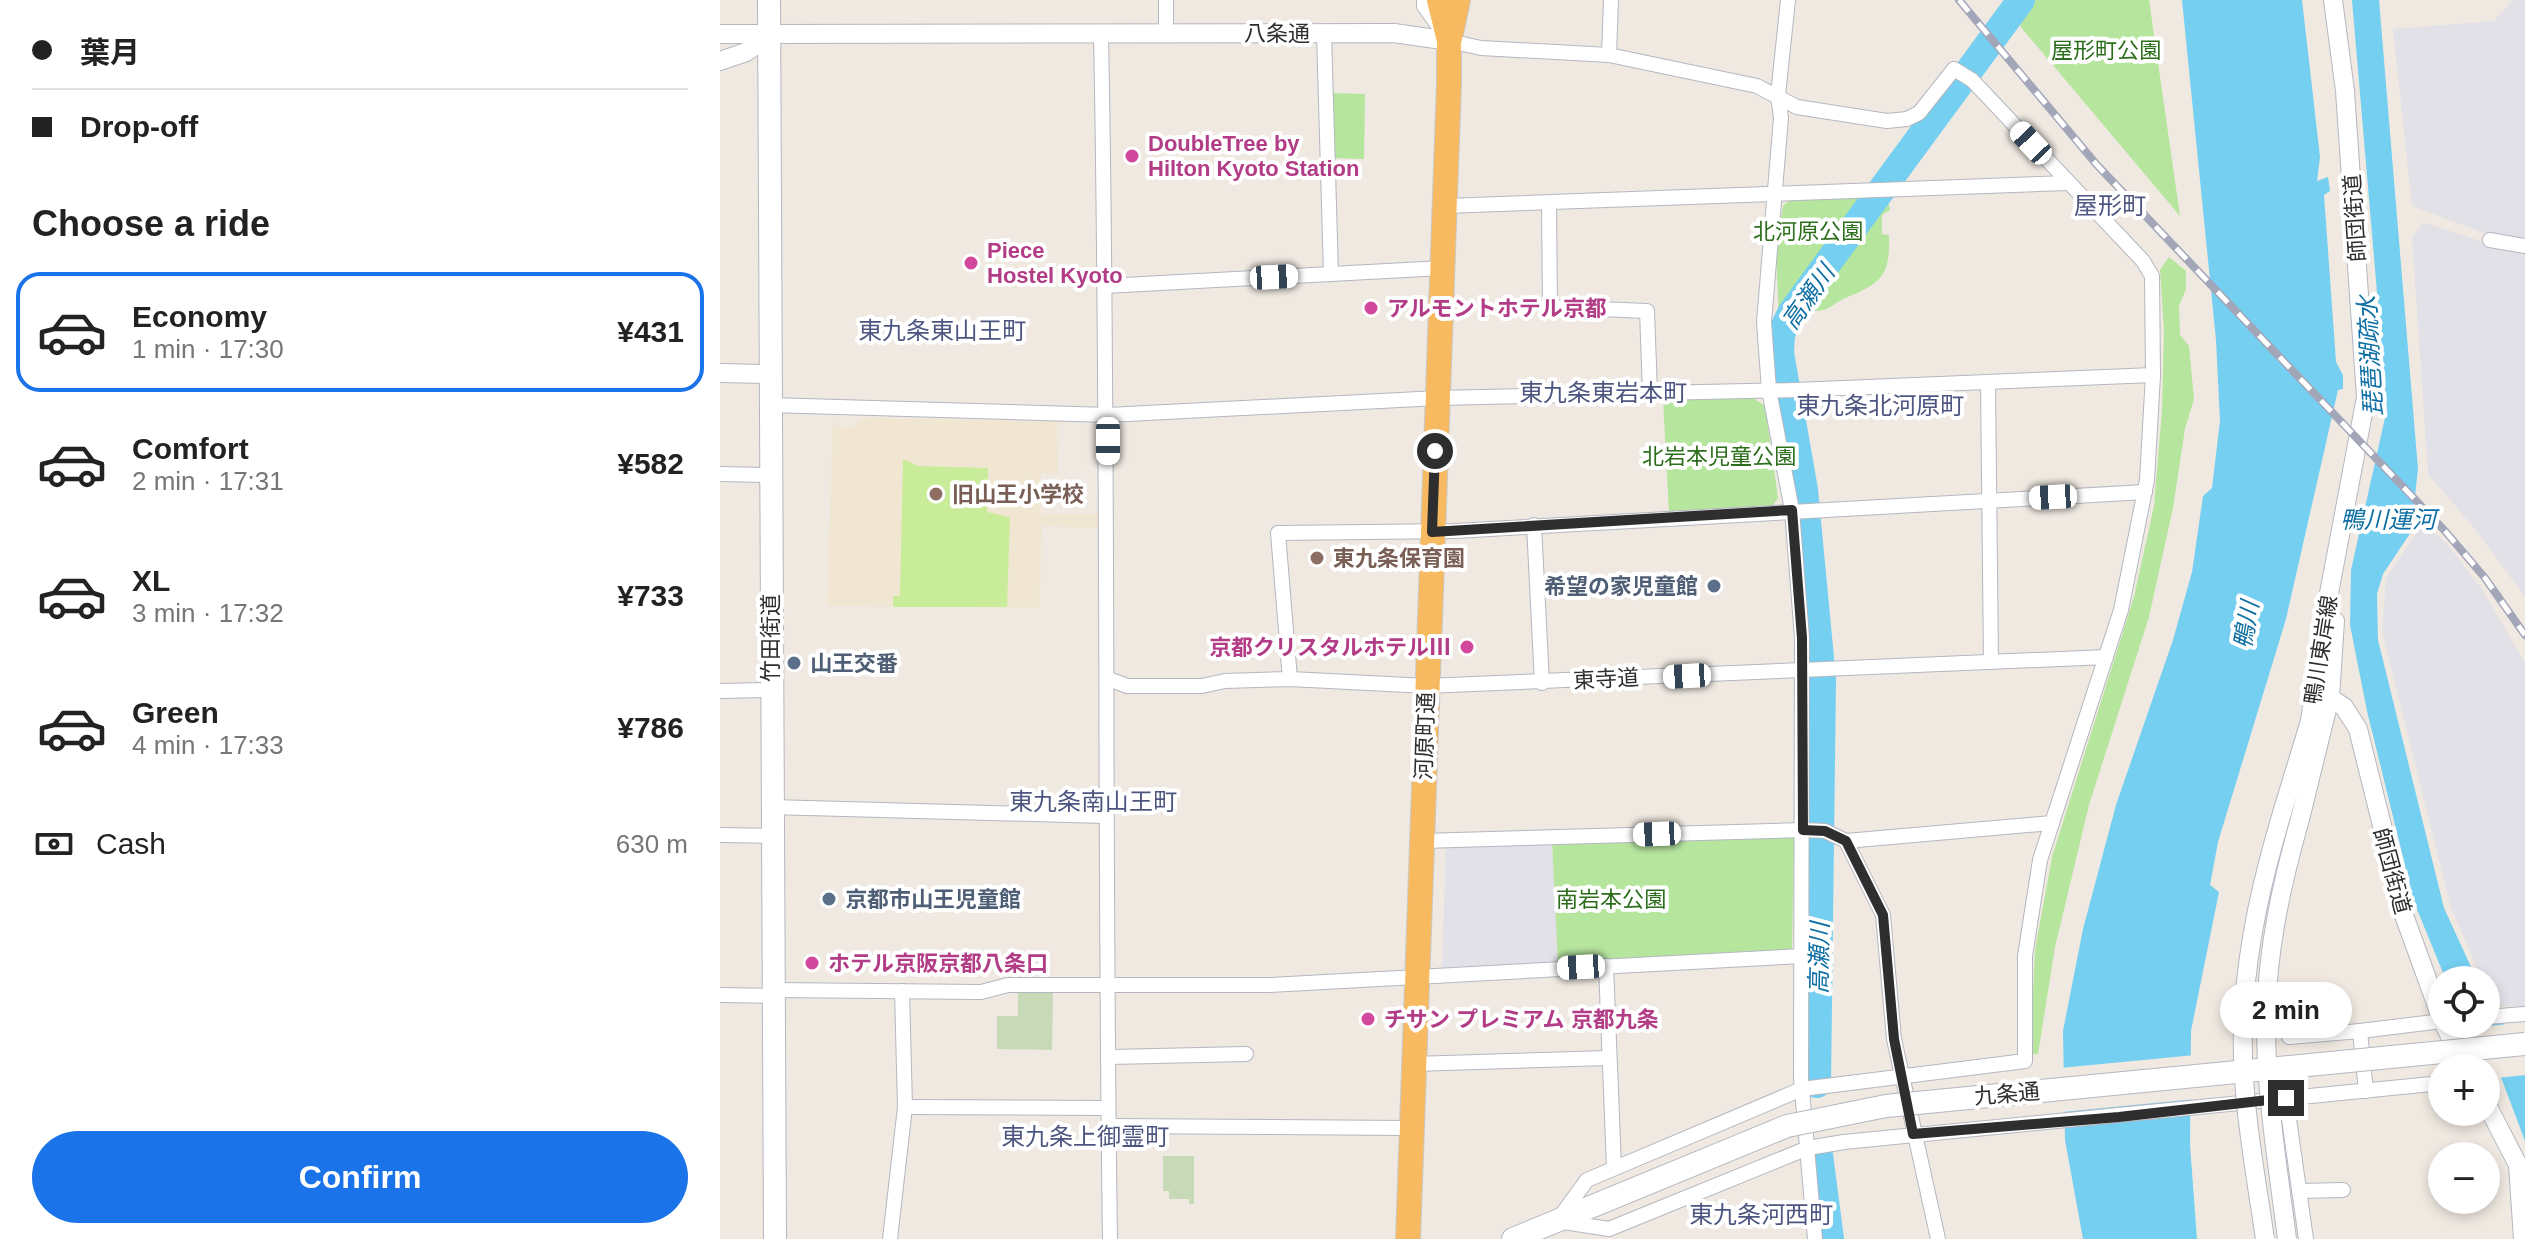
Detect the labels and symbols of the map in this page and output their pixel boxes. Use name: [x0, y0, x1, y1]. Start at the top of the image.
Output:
street label: 八条通: [1244, 21, 1310, 46]
park label: 屋形町公園: [2051, 38, 2161, 63]
car: [2006, 117, 2056, 169]
place label: DoubleTree by Hilton Kyoto Station: [1148, 131, 1359, 181]
marker: DoubleTree by Hilton Kyoto Station: [1123, 147, 1141, 165]
street label: 師団街道: [2339, 173, 2371, 263]
district label: 屋形町: [2074, 192, 2146, 219]
park label: 北河原公園: [1753, 219, 1863, 244]
place label: Piece Hostel Kyoto: [987, 238, 1123, 288]
marker: Piece Hostel Kyoto: [962, 254, 980, 272]
water label: 高瀬川: [1776, 257, 1841, 334]
car: [1249, 264, 1299, 290]
water label: 琵琶湖疏水: [2353, 292, 2387, 417]
place label: アルモントホテル京都: [1387, 296, 1607, 321]
marker: アルモントホテル京都: [1362, 299, 1380, 317]
district label: 東九条東山王町: [858, 317, 1026, 344]
district label: 東九条東岩本町: [1519, 379, 1687, 406]
district label: 東九条北河原町: [1796, 392, 1964, 419]
car: [1096, 417, 1120, 465]
route start: [1417, 433, 1453, 469]
park label: 北岩本児童公園: [1642, 444, 1796, 469]
place label: 旧山王小学校: [952, 482, 1084, 507]
car: [2028, 484, 2078, 510]
marker: 旧山王小学校: [927, 485, 945, 503]
water label: 鴨川運河: [2340, 506, 2440, 533]
place label: 東九条保育園: [1333, 546, 1465, 571]
marker: 東九条保育園: [1308, 549, 1326, 567]
place label: 希望の家児童館: [1544, 574, 1698, 599]
marker: 希望の家児童館: [1705, 577, 1723, 595]
street label: 竹田街道: [758, 594, 783, 682]
street label: 鴨川東岸線: [2300, 594, 2342, 706]
water label: 鴨川: [2229, 596, 2264, 651]
place label: 京都クリスタルホテルⅢ: [1209, 635, 1451, 660]
marker: 京都クリスタルホテルⅢ: [1458, 638, 1476, 656]
place label: 山王交番: [810, 651, 898, 676]
marker: 山王交番: [785, 654, 803, 672]
car: [1662, 663, 1712, 689]
street label: 東寺道: [1572, 665, 1640, 693]
street label: 河原町通: [1411, 692, 1439, 780]
district label: 東九条南山王町: [1009, 788, 1177, 815]
car: [1633, 821, 1681, 847]
street label: 師団街道: [2369, 825, 2415, 917]
place label: 京都市山王児童館: [845, 887, 1021, 912]
park label: 南岩本公園: [1556, 887, 1666, 912]
marker: 京都市山王児童館: [820, 890, 838, 908]
water label: 高瀬川: [1805, 919, 1833, 994]
place label: ホテル京阪京都八条口: [828, 951, 1048, 976]
marker: ホテル京阪京都八条口: [803, 954, 821, 972]
car: [1556, 954, 1606, 980]
callout: 2 min: [2220, 982, 2352, 1038]
place label: チサン プレミアム 京都九条: [1384, 1007, 1659, 1032]
marker: チサン プレミアム 京都九条: [1359, 1010, 1377, 1028]
street label: 九条通: [1973, 1079, 2041, 1109]
route end: [2268, 1080, 2304, 1116]
district label: 東九条上御霊町: [1001, 1123, 1169, 1150]
district label: 東九条河西町: [1689, 1201, 1833, 1228]

